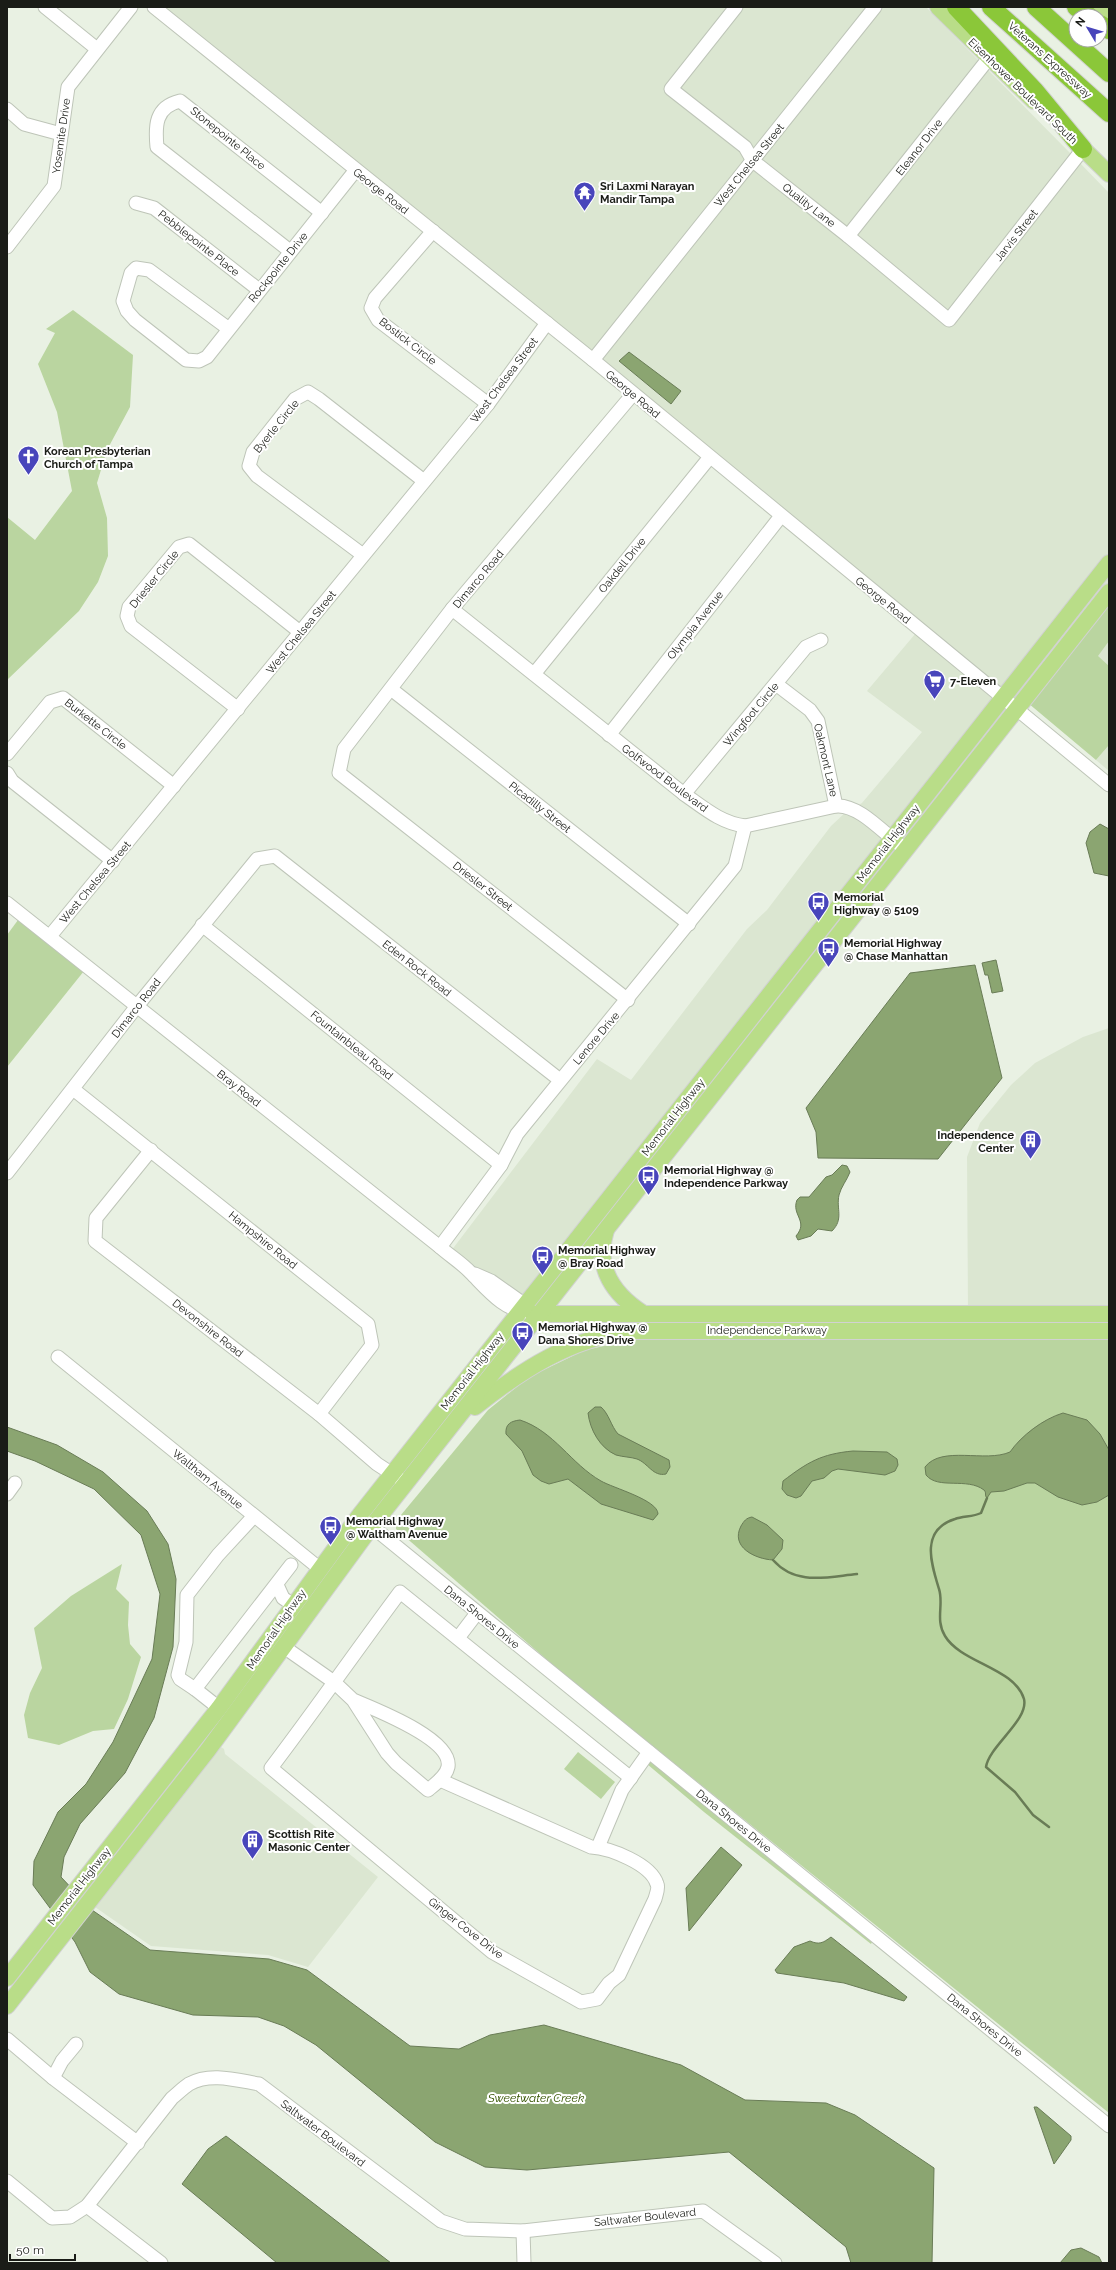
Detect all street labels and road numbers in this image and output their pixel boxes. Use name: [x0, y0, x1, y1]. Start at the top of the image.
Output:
street label: Veterans Expressway: [1005, 19, 1094, 101]
street label: Eisenhower Boulevard South: [966, 36, 1080, 147]
street label: Yosemite Drive: [50, 97, 73, 175]
street label: Stonepointe Place: [188, 104, 268, 173]
street label: Eleanor Drive: [893, 116, 946, 178]
street label: West Chelsea Street: [712, 121, 787, 210]
street label: George Road: [350, 166, 411, 217]
street label: Quality Lane: [780, 181, 838, 230]
street label: Jarvis Street: [992, 207, 1041, 264]
street label: Pebblepointe Place: [156, 208, 242, 279]
street label: Rockpointe Drive: [246, 229, 311, 305]
street label: Bostick Circle: [376, 315, 439, 368]
street label: West Chelsea Street: [468, 335, 541, 426]
street label: George Road: [603, 368, 663, 421]
street label: Byerle Circle: [251, 397, 302, 456]
street label: Oakdell Drive: [596, 534, 649, 596]
street label: Driesler Circle: [127, 547, 182, 611]
street label: Dimarco Road: [450, 548, 507, 611]
street label: George Road: [853, 574, 913, 627]
street label: West Chelsea Street: [264, 588, 339, 677]
street label: Olympia Avenue: [665, 588, 727, 662]
street label: Wingfoot Circle: [721, 679, 782, 749]
street label: Burkette Circle: [62, 696, 130, 753]
street label: Oakmont Lane: [811, 722, 840, 799]
street label: Golfwood Boulevard: [619, 742, 710, 815]
street label: Picadilly Street: [506, 779, 574, 836]
street label: Memorial Highway: [854, 802, 923, 885]
street label: West Chelsea Street: [57, 838, 134, 926]
street label: Driesler Street: [450, 859, 515, 914]
street label: Eden Rock Road: [380, 938, 454, 999]
street label: Dimarco Road: [109, 976, 164, 1041]
street label: Fountainbleau Road: [308, 1008, 396, 1083]
street label: Lenore Drive: [571, 1009, 623, 1067]
street label: Bray Road: [214, 1067, 263, 1110]
street label: Memorial Highway: [639, 1076, 708, 1159]
street label: Hampshire Road: [226, 1209, 300, 1272]
street label: Devonshire Road: [170, 1297, 246, 1360]
street label: Independence Parkway: [707, 1324, 827, 1337]
street label: Memorial Highway: [438, 1330, 507, 1413]
street label: Waltham Avenue: [170, 1447, 246, 1512]
street label: Dana Shores Drive: [441, 1583, 522, 1652]
street label: Memorial Highway: [244, 1587, 309, 1672]
street label: Dana Shores Drive: [693, 1787, 774, 1856]
street label: Memorial Highway: [45, 1845, 114, 1928]
street label: Ginger Cove Drive: [426, 1895, 506, 1962]
street label: Dana Shores Drive: [944, 1991, 1025, 2060]
street label: Saltwater Boulevard: [278, 2097, 368, 2170]
street label: Saltwater Boulevard: [593, 2206, 697, 2229]

